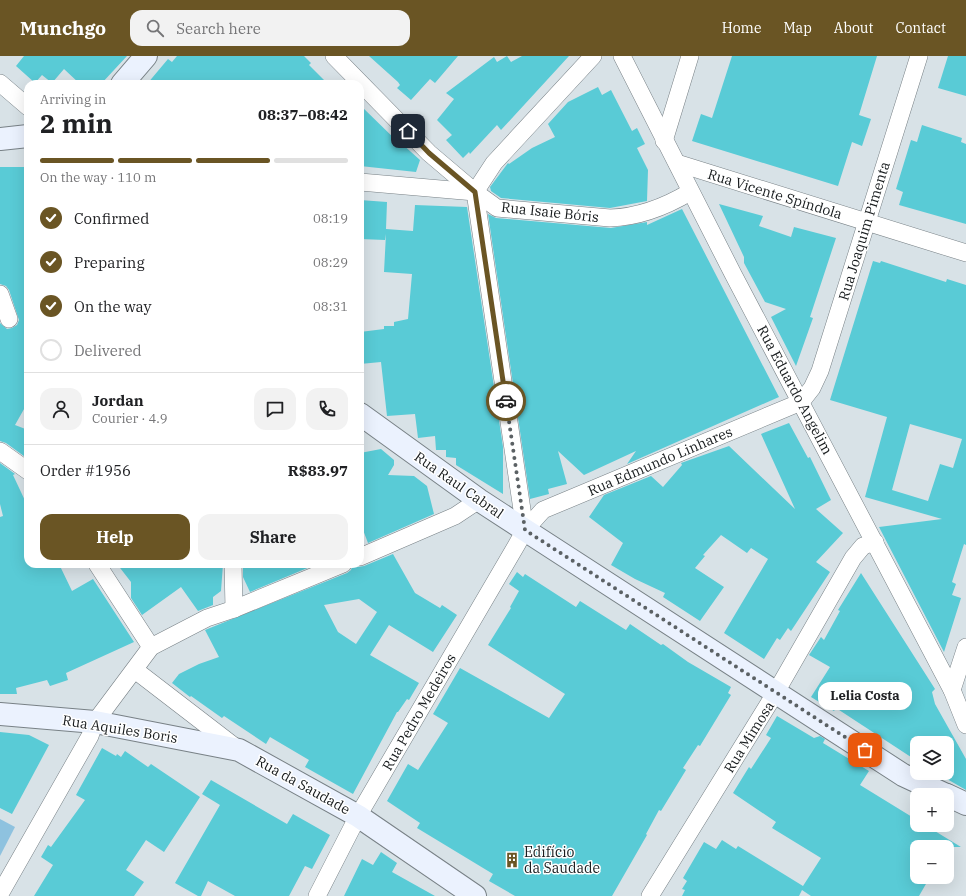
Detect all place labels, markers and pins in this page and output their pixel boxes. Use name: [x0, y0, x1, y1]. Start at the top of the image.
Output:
pin: [391, 114, 425, 148]
callout: Lelia Costa: [818, 682, 912, 710]
pin: [848, 733, 882, 767]
place label: Edifício da Saudade: [524, 843, 600, 877]
building icon: Edifício da Saudade: [503, 851, 521, 869]

